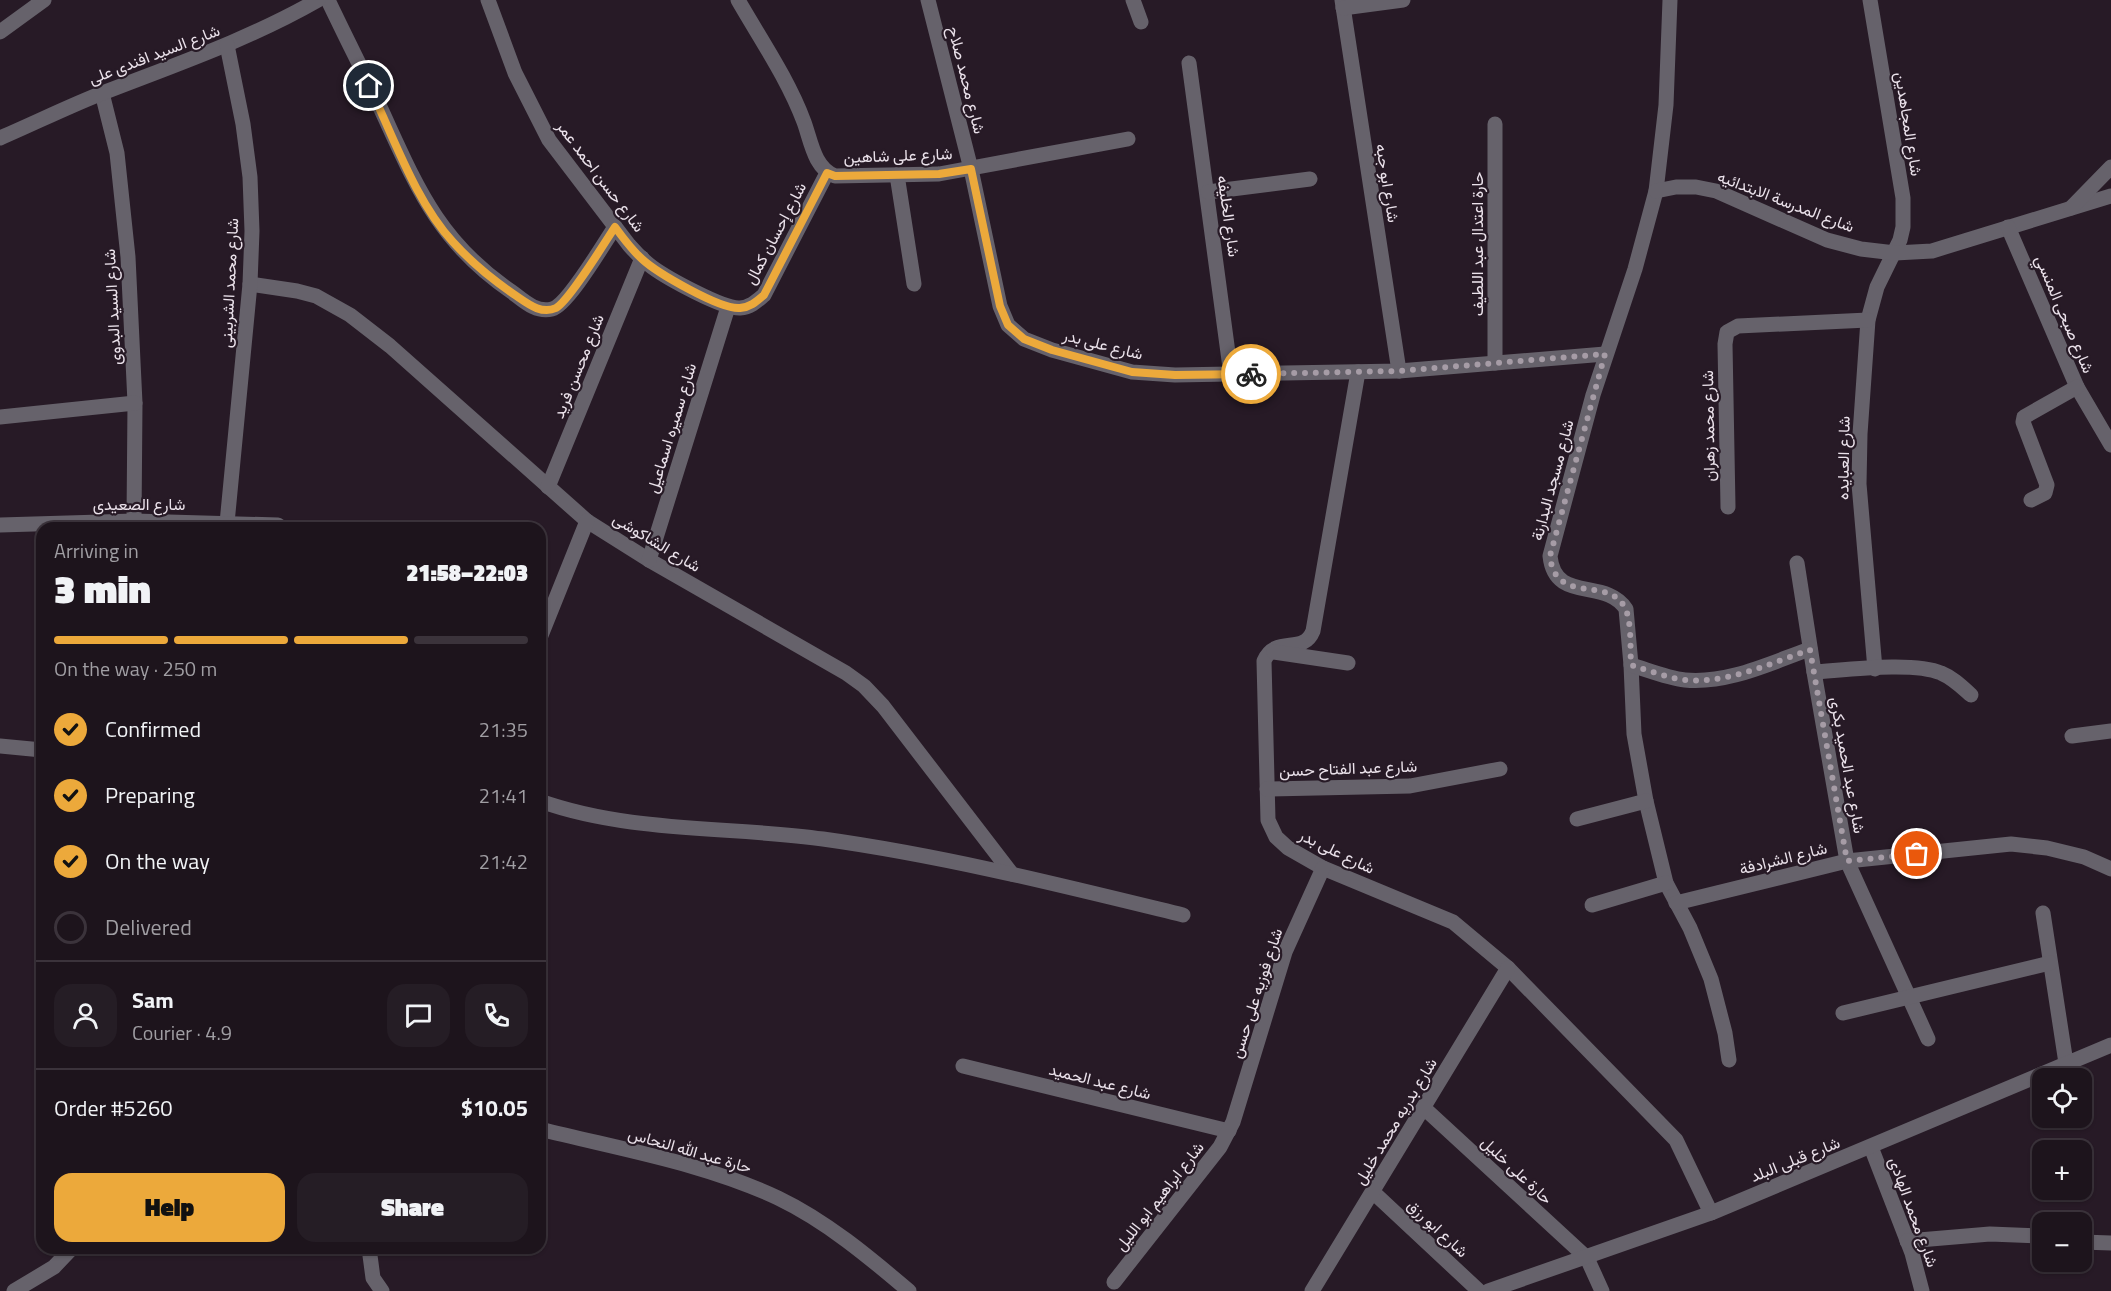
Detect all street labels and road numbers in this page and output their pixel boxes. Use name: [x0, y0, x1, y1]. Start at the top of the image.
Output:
street label: شارع السيد افندى على: [85, 18, 223, 90]
street label: شارع محمد صلاح: [942, 24, 992, 136]
street label: شارع المجاهدين: [1889, 70, 1929, 178]
street label: شارع حسن احمد عمر: [550, 114, 651, 237]
street label: شارع على شاهين: [843, 141, 953, 169]
street label: شارع ابو جبه: [1370, 142, 1406, 224]
street label: شارع المدرسة الابتدائيه: [1714, 164, 1858, 238]
street label: حارة اعتدال عبد اللطيف: [1465, 171, 1489, 316]
street label: شارع الخليفه: [1211, 174, 1247, 258]
street label: شارع إحسان كمال: [738, 178, 812, 288]
street label: شارع محمد الشربينى: [214, 217, 244, 349]
street label: شارع السيد البدوى: [97, 248, 127, 366]
street label: شارع صبحى المنسي: [2027, 251, 2101, 378]
street label: شارع محسن فريد: [546, 310, 610, 422]
street label: شارع على بدر: [1059, 322, 1146, 366]
street label: شارع سميره اسماعيل: [640, 360, 702, 496]
street label: شارع محمد زهران: [1695, 370, 1721, 482]
street label: شارع العبايده: [1830, 416, 1856, 500]
street label: شارع مسجد البدارنة: [1524, 417, 1580, 543]
street label: شارع الصعيدى: [93, 492, 185, 516]
street label: شارع الشاكوشى: [608, 506, 706, 578]
street label: شارع عبد الحميد بكرى: [1824, 695, 1872, 835]
street label: شارع عبد الفتاح حسن: [1279, 754, 1417, 782]
street label: شارع على بدر: [1294, 822, 1379, 880]
street label: شارع الشرادفة: [1737, 836, 1829, 880]
street label: شارع فوزيه على حسن: [1224, 925, 1288, 1061]
street label: شارع بدريه محمد خليل: [1347, 1053, 1443, 1189]
street label: شارع عبد الحميد: [1046, 1057, 1154, 1105]
street label: حارة عبد الله النحاس: [625, 1121, 755, 1179]
street label: حارة على خليل: [1476, 1130, 1558, 1210]
street label: شارع قبلى البلد: [1746, 1130, 1844, 1188]
street label: شارع ابراهيم ابو الليل: [1109, 1136, 1209, 1256]
street label: شارع محمد الهادى: [1883, 1154, 1945, 1270]
street label: شارع ابو رزق: [1402, 1193, 1474, 1263]

